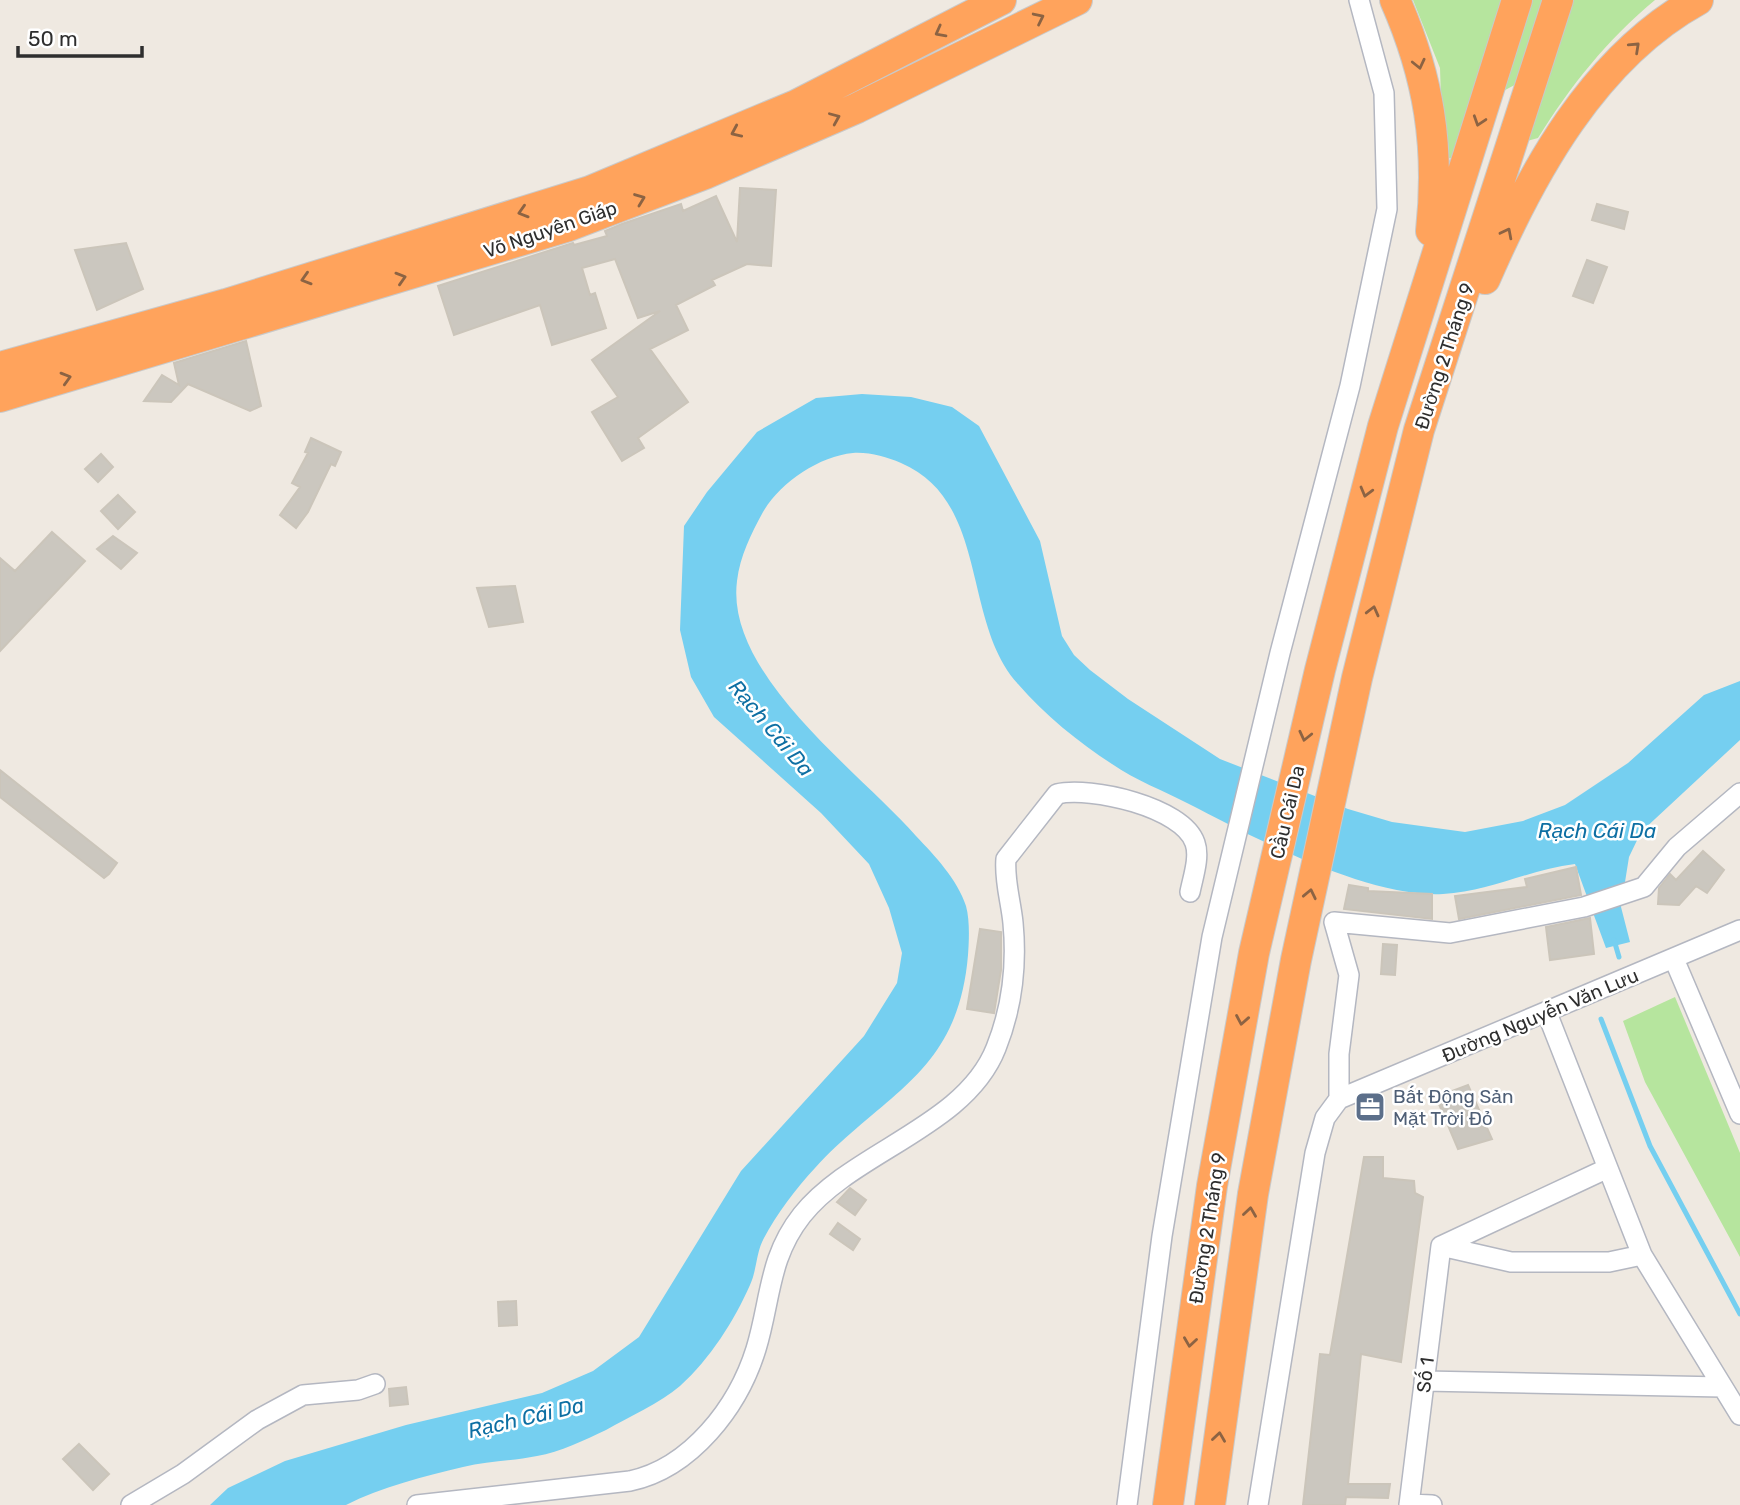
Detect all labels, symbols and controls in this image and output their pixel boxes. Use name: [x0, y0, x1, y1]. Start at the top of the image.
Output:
one-way arrow: [1032, 13, 1044, 27]
scale bar: [18, 14, 142, 58]
one-way arrow: [935, 23, 948, 37]
text: 50 m: [28, 26, 78, 51]
one-way arrow: [1627, 42, 1640, 55]
one-way arrow: [1411, 58, 1425, 70]
one-way arrow: [828, 112, 840, 126]
one-way arrow: [1473, 115, 1488, 127]
one-way arrow: [731, 124, 743, 138]
one-way arrow: [634, 193, 646, 207]
street label: Võ Nguyên Giáp: [481, 196, 620, 263]
one-way arrow: [518, 203, 530, 218]
one-way arrow: [1498, 228, 1512, 240]
one-way arrow: [300, 270, 312, 285]
one-way arrow: [395, 271, 407, 286]
street label: Đường 2 Tháng 9: [1410, 280, 1479, 432]
one-way arrow: [59, 371, 71, 386]
one-way arrow: [1360, 486, 1374, 498]
one-way arrow: [1365, 606, 1379, 618]
water label: Rạch Cái Da: [724, 674, 819, 781]
one-way arrow: [1298, 730, 1313, 742]
street label: Cầu Cái Da: [1266, 763, 1309, 861]
water label: Rạch Cái Da: [1538, 818, 1656, 843]
one-way arrow: [1302, 888, 1317, 900]
street label: Đường Nguyễn Văn Lưu: [1438, 964, 1642, 1067]
one-way arrow: [1235, 1015, 1250, 1026]
place label: Bất Động Sản Mặt Trời Đỏ: [1393, 1085, 1513, 1130]
office icon: Bất Động Sản Mặt Trời Đỏ: [1353, 1090, 1387, 1124]
street label: Đường 2 Tháng 9: [1184, 1151, 1231, 1305]
one-way arrow: [1242, 1206, 1257, 1218]
one-way arrow: [1183, 1336, 1198, 1348]
street label: Số 1: [1412, 1356, 1439, 1394]
water label: Rạch Cái Da: [465, 1392, 586, 1443]
one-way arrow: [1211, 1431, 1226, 1443]

